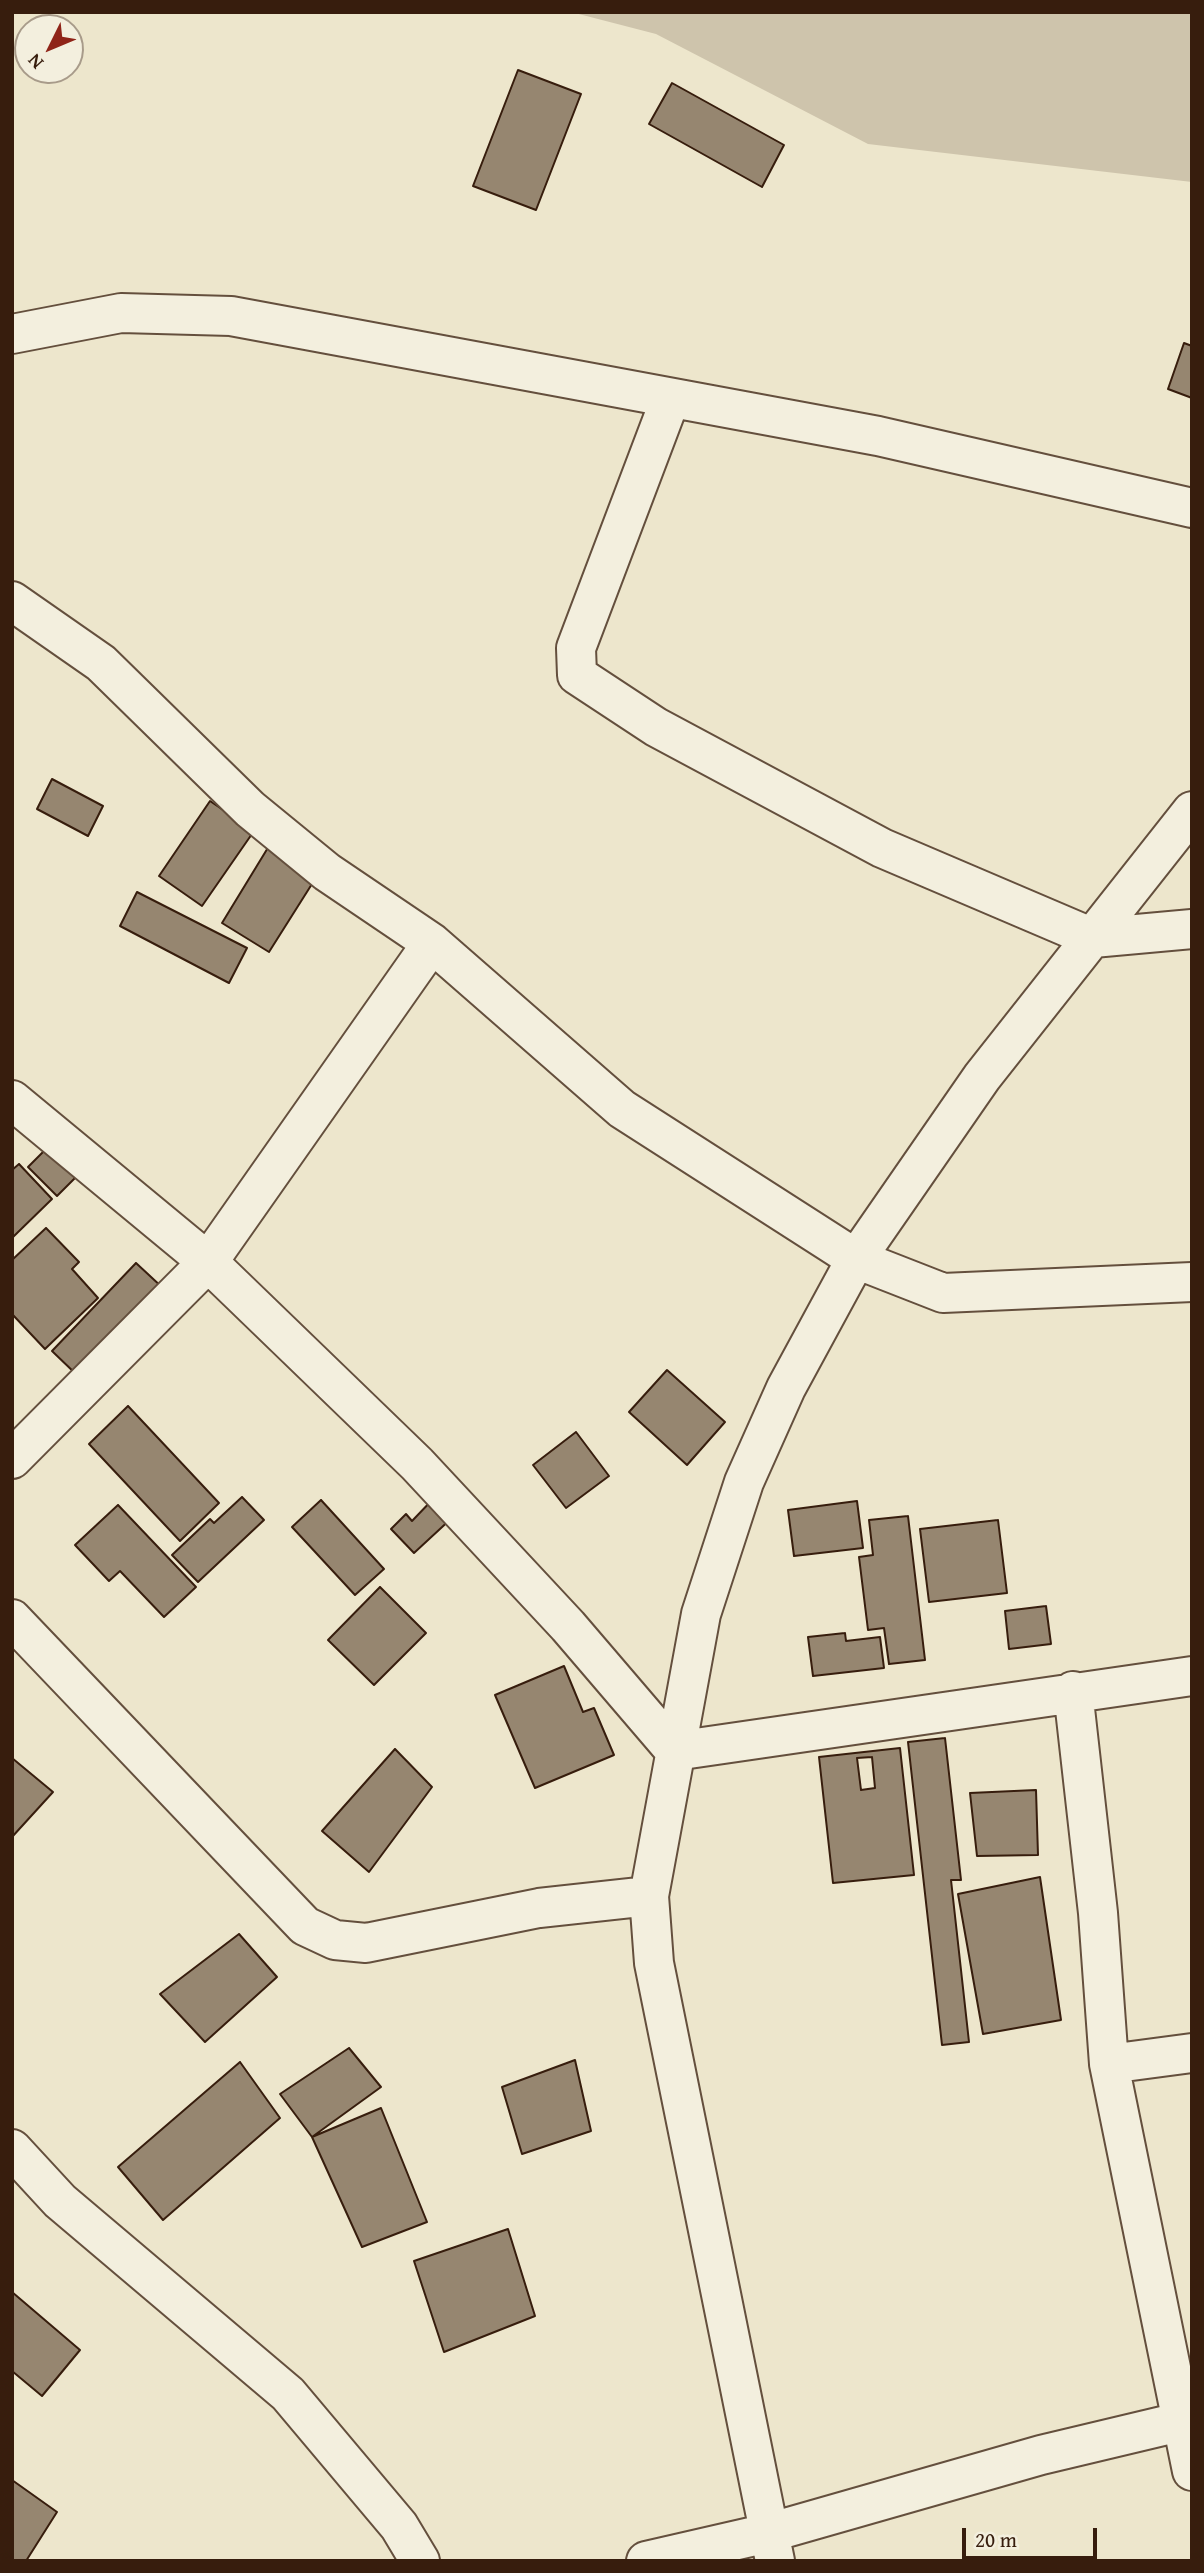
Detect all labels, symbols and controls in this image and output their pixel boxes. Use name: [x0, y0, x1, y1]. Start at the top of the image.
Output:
north arrow: [14, 14, 84, 84]
text: N: [21, 48, 50, 76]
scale bar: [966, 2514, 1101, 2558]
text: 20 m: [975, 2524, 1017, 2555]

